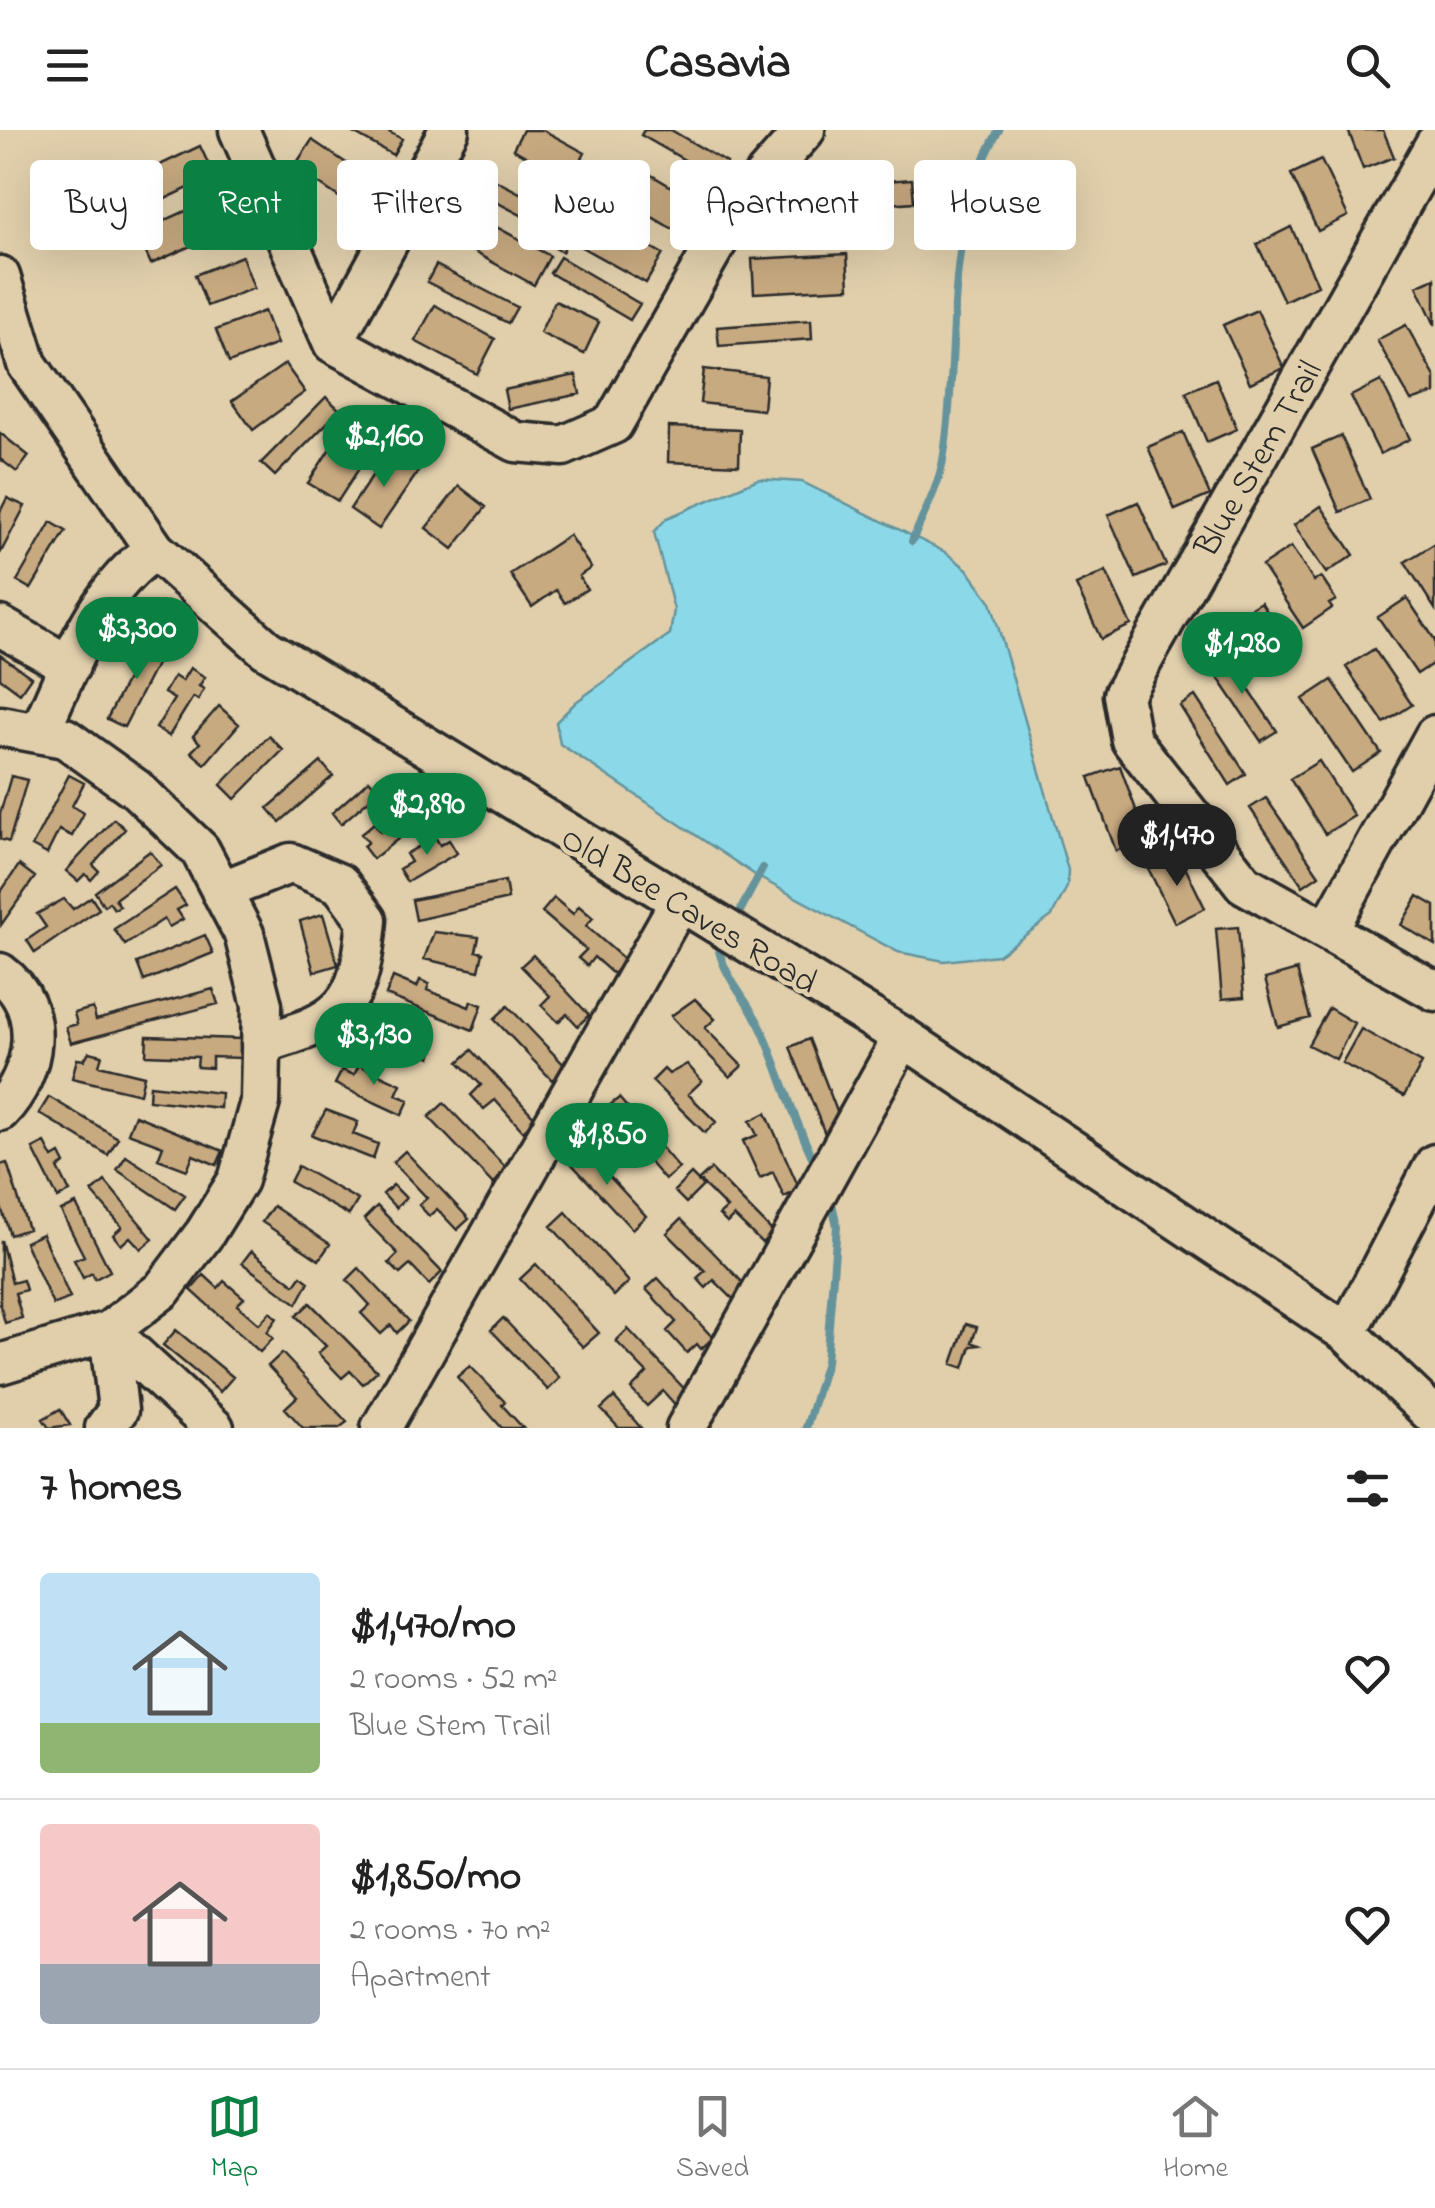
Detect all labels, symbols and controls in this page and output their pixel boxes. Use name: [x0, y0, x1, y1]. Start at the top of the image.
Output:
text: Casavia: [645, 32, 790, 98]
icon: menu: [40, 38, 95, 93]
icon: search: [1340, 38, 1395, 93]
chip: Buy: [30, 160, 163, 250]
chip: Rent: [183, 160, 317, 250]
chip: Filters: [337, 160, 498, 250]
chip: New: [518, 160, 650, 250]
chip: Apartment: [670, 160, 894, 250]
chip: House: [914, 160, 1076, 250]
street label: Blue Stem Trail: [1183, 352, 1337, 568]
pin: $2,160: [303, 405, 465, 490]
text: $2,160: [345, 414, 423, 461]
pin: $3,300: [56, 597, 218, 682]
text: $3,300: [98, 606, 176, 653]
pin: $1,280: [1161, 612, 1323, 697]
text: $1,280: [1204, 621, 1280, 668]
pin: $2,890: [346, 773, 508, 858]
text: $2,890: [389, 782, 465, 829]
pin: $1,470: [1096, 804, 1258, 889]
text: $1,470: [1139, 813, 1215, 860]
street label: Old Bee Caves Road: [550, 815, 826, 1009]
pin: $3,130: [293, 1003, 455, 1088]
text: $3,130: [336, 1012, 412, 1059]
pin: $1,850: [526, 1103, 688, 1188]
text: $1,850: [567, 1112, 647, 1159]
text: 7 homes: [40, 1458, 182, 1519]
icon: filters: [1340, 1461, 1395, 1516]
text: $1,470/mo: [350, 1596, 516, 1657]
icon: home: [120, 1613, 240, 1733]
icon: heart: [1340, 1646, 1395, 1701]
text: 2 rooms · 52 m²: [350, 1657, 558, 1704]
text: Blue Stem Trail: [350, 1704, 551, 1751]
text: $1,850/mo: [350, 1847, 521, 1908]
icon: home: [120, 1864, 240, 1984]
icon: heart: [1340, 1897, 1395, 1952]
text: 2 rooms · 70 m²: [350, 1908, 550, 1955]
text: Apartment: [350, 1955, 491, 2002]
tab: Map: [207, 2089, 262, 2190]
tab: Saved: [676, 2089, 749, 2190]
tab: Home: [1163, 2089, 1228, 2190]

